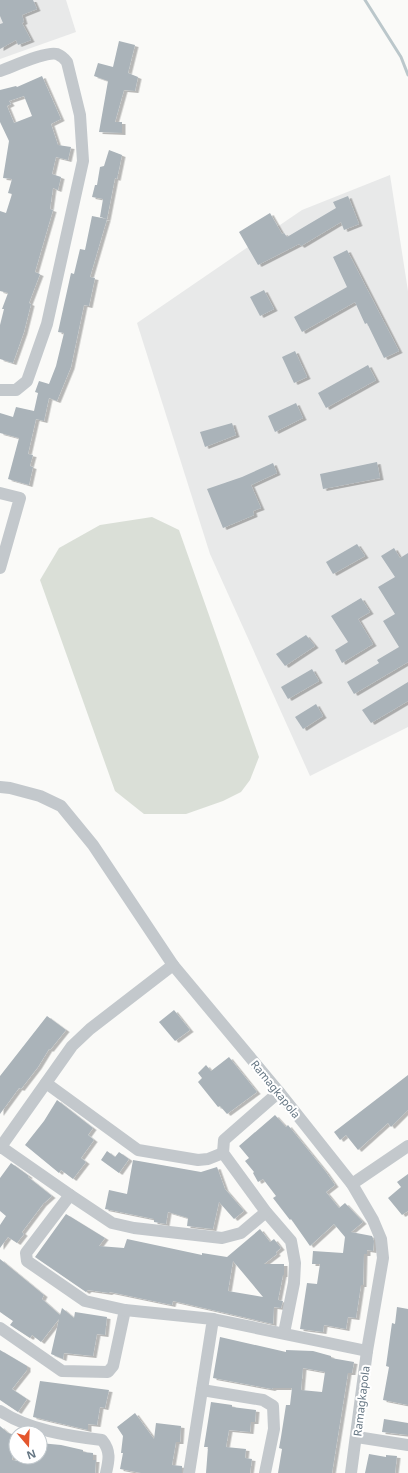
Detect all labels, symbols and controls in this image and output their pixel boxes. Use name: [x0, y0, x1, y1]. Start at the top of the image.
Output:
street label: Ramagkapola: [248, 1057, 304, 1121]
street label: Ramagkapola: [349, 1365, 373, 1437]
north arrow: [8, 1425, 48, 1465]
text: N: [25, 1446, 38, 1463]

